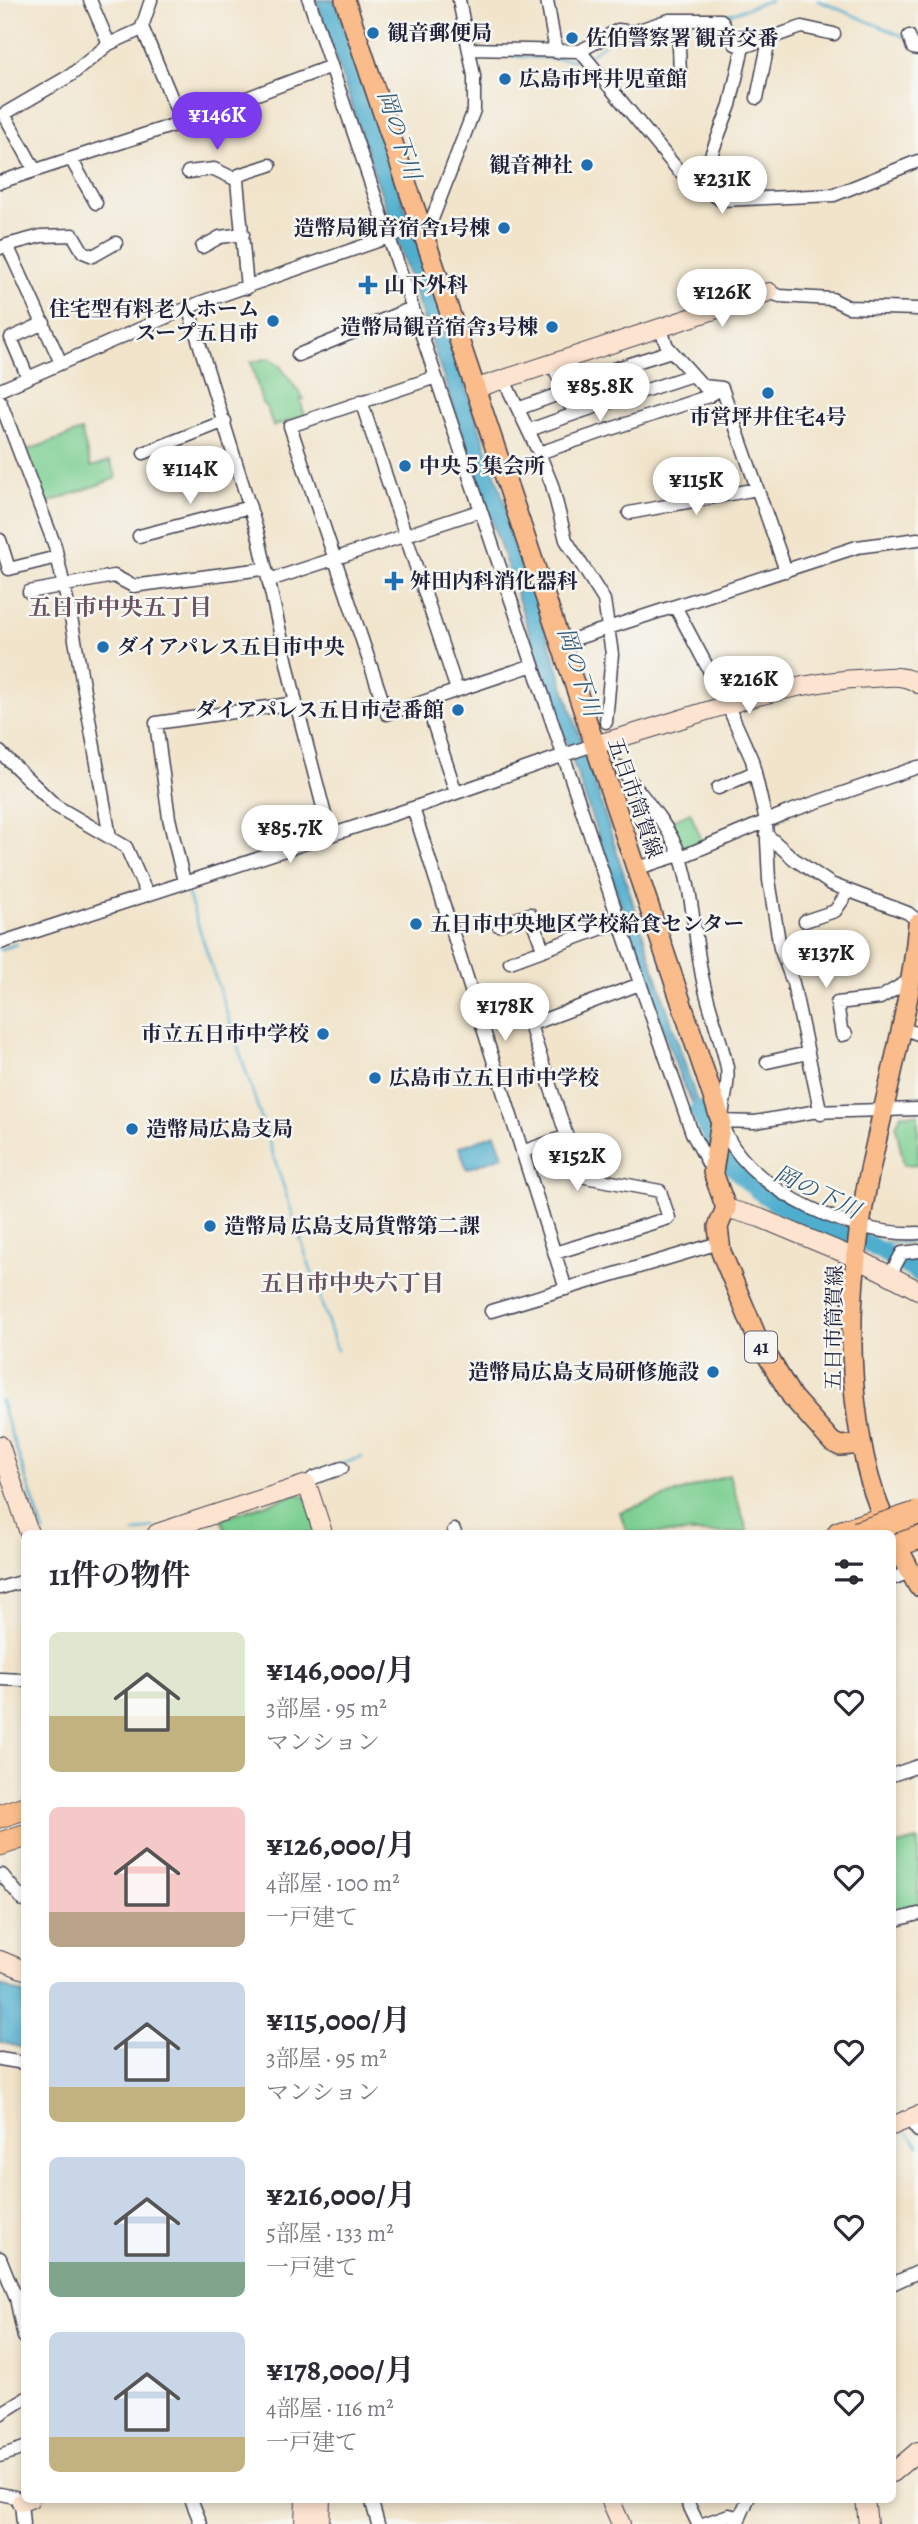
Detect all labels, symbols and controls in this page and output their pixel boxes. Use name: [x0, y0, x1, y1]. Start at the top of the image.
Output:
place label: 観音郵便局: [387, 19, 492, 47]
place label: 佐伯警察署 観音交番: [586, 24, 779, 52]
marker: 観音郵便局: [365, 25, 381, 41]
marker: 佐伯警察署 観音交番: [564, 30, 580, 46]
place label: 広島市坪井児童館: [519, 65, 687, 93]
marker: 広島市坪井児童館: [497, 71, 513, 87]
water label: 岡の下川: [370, 86, 429, 186]
pin: ¥146K: [168, 92, 266, 152]
text: ¥146K: [188, 99, 246, 130]
place label: 観音神社: [489, 151, 573, 179]
pin: ¥231K: [673, 156, 771, 216]
marker: 観音神社: [579, 157, 595, 173]
text: ¥231K: [693, 163, 751, 194]
place label: 造幣局観音宿舎1号棟: [293, 214, 490, 242]
marker: 造幣局観音宿舎1号棟: [496, 220, 512, 236]
pin: ¥126K: [673, 270, 771, 329]
place label: 山下外科: [384, 271, 468, 299]
marker: 山下外科: [358, 275, 378, 295]
text: ¥126K: [693, 276, 751, 307]
place label: 住宅型有料老人ホーム スープ五日市: [49, 295, 259, 347]
marker: 住宅型有料老人ホーム スープ五日市: [265, 313, 281, 329]
place label: 造幣局観音宿舎3号棟: [340, 313, 538, 341]
marker: 造幣局観音宿舎3号棟: [544, 319, 560, 335]
pin: ¥85.8K: [543, 364, 657, 423]
text: ¥85.8K: [567, 370, 633, 401]
marker: 市営坪井住宅4号: [760, 385, 776, 401]
place label: 市営坪井住宅4号: [690, 403, 846, 431]
pin: ¥114K: [141, 447, 239, 506]
place label: 中央５集会所: [419, 452, 545, 480]
text: ¥114K: [162, 453, 218, 484]
marker: 中央５集会所: [397, 458, 413, 474]
pin: ¥115K: [647, 458, 745, 517]
text: ¥115K: [669, 464, 723, 495]
place label: 舛田内科消化器科: [410, 567, 578, 595]
marker: 舛田内科消化器科: [384, 571, 404, 591]
district label: 五日市中央五丁目: [28, 592, 212, 623]
water label: 岡の下川: [550, 623, 609, 723]
place label: ダイアパレス五日市中央: [117, 633, 345, 661]
marker: ダイアパレス五日市中央: [95, 639, 111, 655]
pin: ¥216K: [700, 656, 798, 716]
text: ¥216K: [720, 663, 778, 694]
place label: ダイアパレス五日市壱番館: [195, 696, 444, 724]
marker: ダイアパレス五日市壱番館: [450, 702, 466, 718]
street label: 五日市筒賀線: [601, 734, 669, 862]
pin: ¥85.7K: [233, 806, 347, 865]
text: ¥85.7K: [257, 812, 323, 843]
place label: 五日市中央地区学校給食センター: [430, 910, 744, 938]
marker: 五日市中央地区学校給食センター: [408, 916, 424, 932]
pin: ¥137K: [777, 930, 875, 990]
text: ¥137K: [798, 937, 854, 968]
pin: ¥178K: [456, 984, 554, 1043]
text: ¥178K: [476, 990, 534, 1021]
place label: 市立五日市中学校: [141, 1020, 309, 1048]
marker: 市立五日市中学校: [315, 1026, 331, 1042]
place label: 広島市立五日市中学校: [389, 1064, 599, 1092]
marker: 広島市立五日市中学校: [367, 1070, 383, 1086]
place label: 造幣局広島支局: [146, 1115, 293, 1143]
marker: 造幣局広島支局: [124, 1121, 140, 1137]
pin: ¥152K: [528, 1134, 626, 1193]
text: ¥152K: [548, 1140, 606, 1171]
water label: 岡の下川: [769, 1158, 868, 1227]
place label: 造幣局 広島支局貨幣第二課: [224, 1212, 480, 1240]
marker: 造幣局 広島支局貨幣第二課: [202, 1218, 218, 1234]
street label: 五日市筒賀線: [819, 1265, 849, 1391]
district label: 五日市中央六丁目: [260, 1268, 444, 1299]
road number: 41: [745, 1331, 777, 1362]
place label: 造幣局広島支局研修施設: [468, 1358, 699, 1386]
marker: 造幣局広島支局研修施設: [705, 1364, 721, 1380]
icon: filters: [830, 1553, 868, 1591]
text: 11件の物件: [49, 1555, 190, 1595]
text: ¥146,000/月: [266, 1650, 415, 1690]
icon: home: [105, 1660, 189, 1744]
icon: heart: [830, 1683, 868, 1721]
text: 3部屋 · 95 m²: [266, 1693, 387, 1724]
text: マンション: [266, 1727, 380, 1758]
text: ¥126,000/月: [266, 1825, 416, 1865]
icon: home: [105, 1835, 189, 1919]
icon: heart: [830, 1858, 868, 1896]
text: 4部屋 · 100 m²: [266, 1868, 400, 1899]
text: 一戸建て: [266, 1902, 358, 1933]
text: ¥115,000/月: [266, 2000, 411, 2040]
icon: home: [105, 2010, 189, 2094]
icon: heart: [830, 2033, 868, 2071]
text: 3部屋 · 95 m²: [266, 2043, 387, 2074]
text: マンション: [266, 2077, 380, 2108]
text: ¥216,000/月: [266, 2175, 416, 2215]
icon: home: [105, 2185, 189, 2269]
icon: heart: [830, 2208, 868, 2246]
text: 5部屋 · 133 m²: [266, 2218, 394, 2249]
text: 一戸建て: [266, 2252, 358, 2283]
text: ¥178,000/月: [266, 2350, 414, 2390]
icon: home: [105, 2360, 189, 2444]
icon: heart: [830, 2383, 868, 2421]
text: 4部屋 · 116 m²: [266, 2393, 394, 2424]
text: 一戸建て: [266, 2427, 358, 2458]

